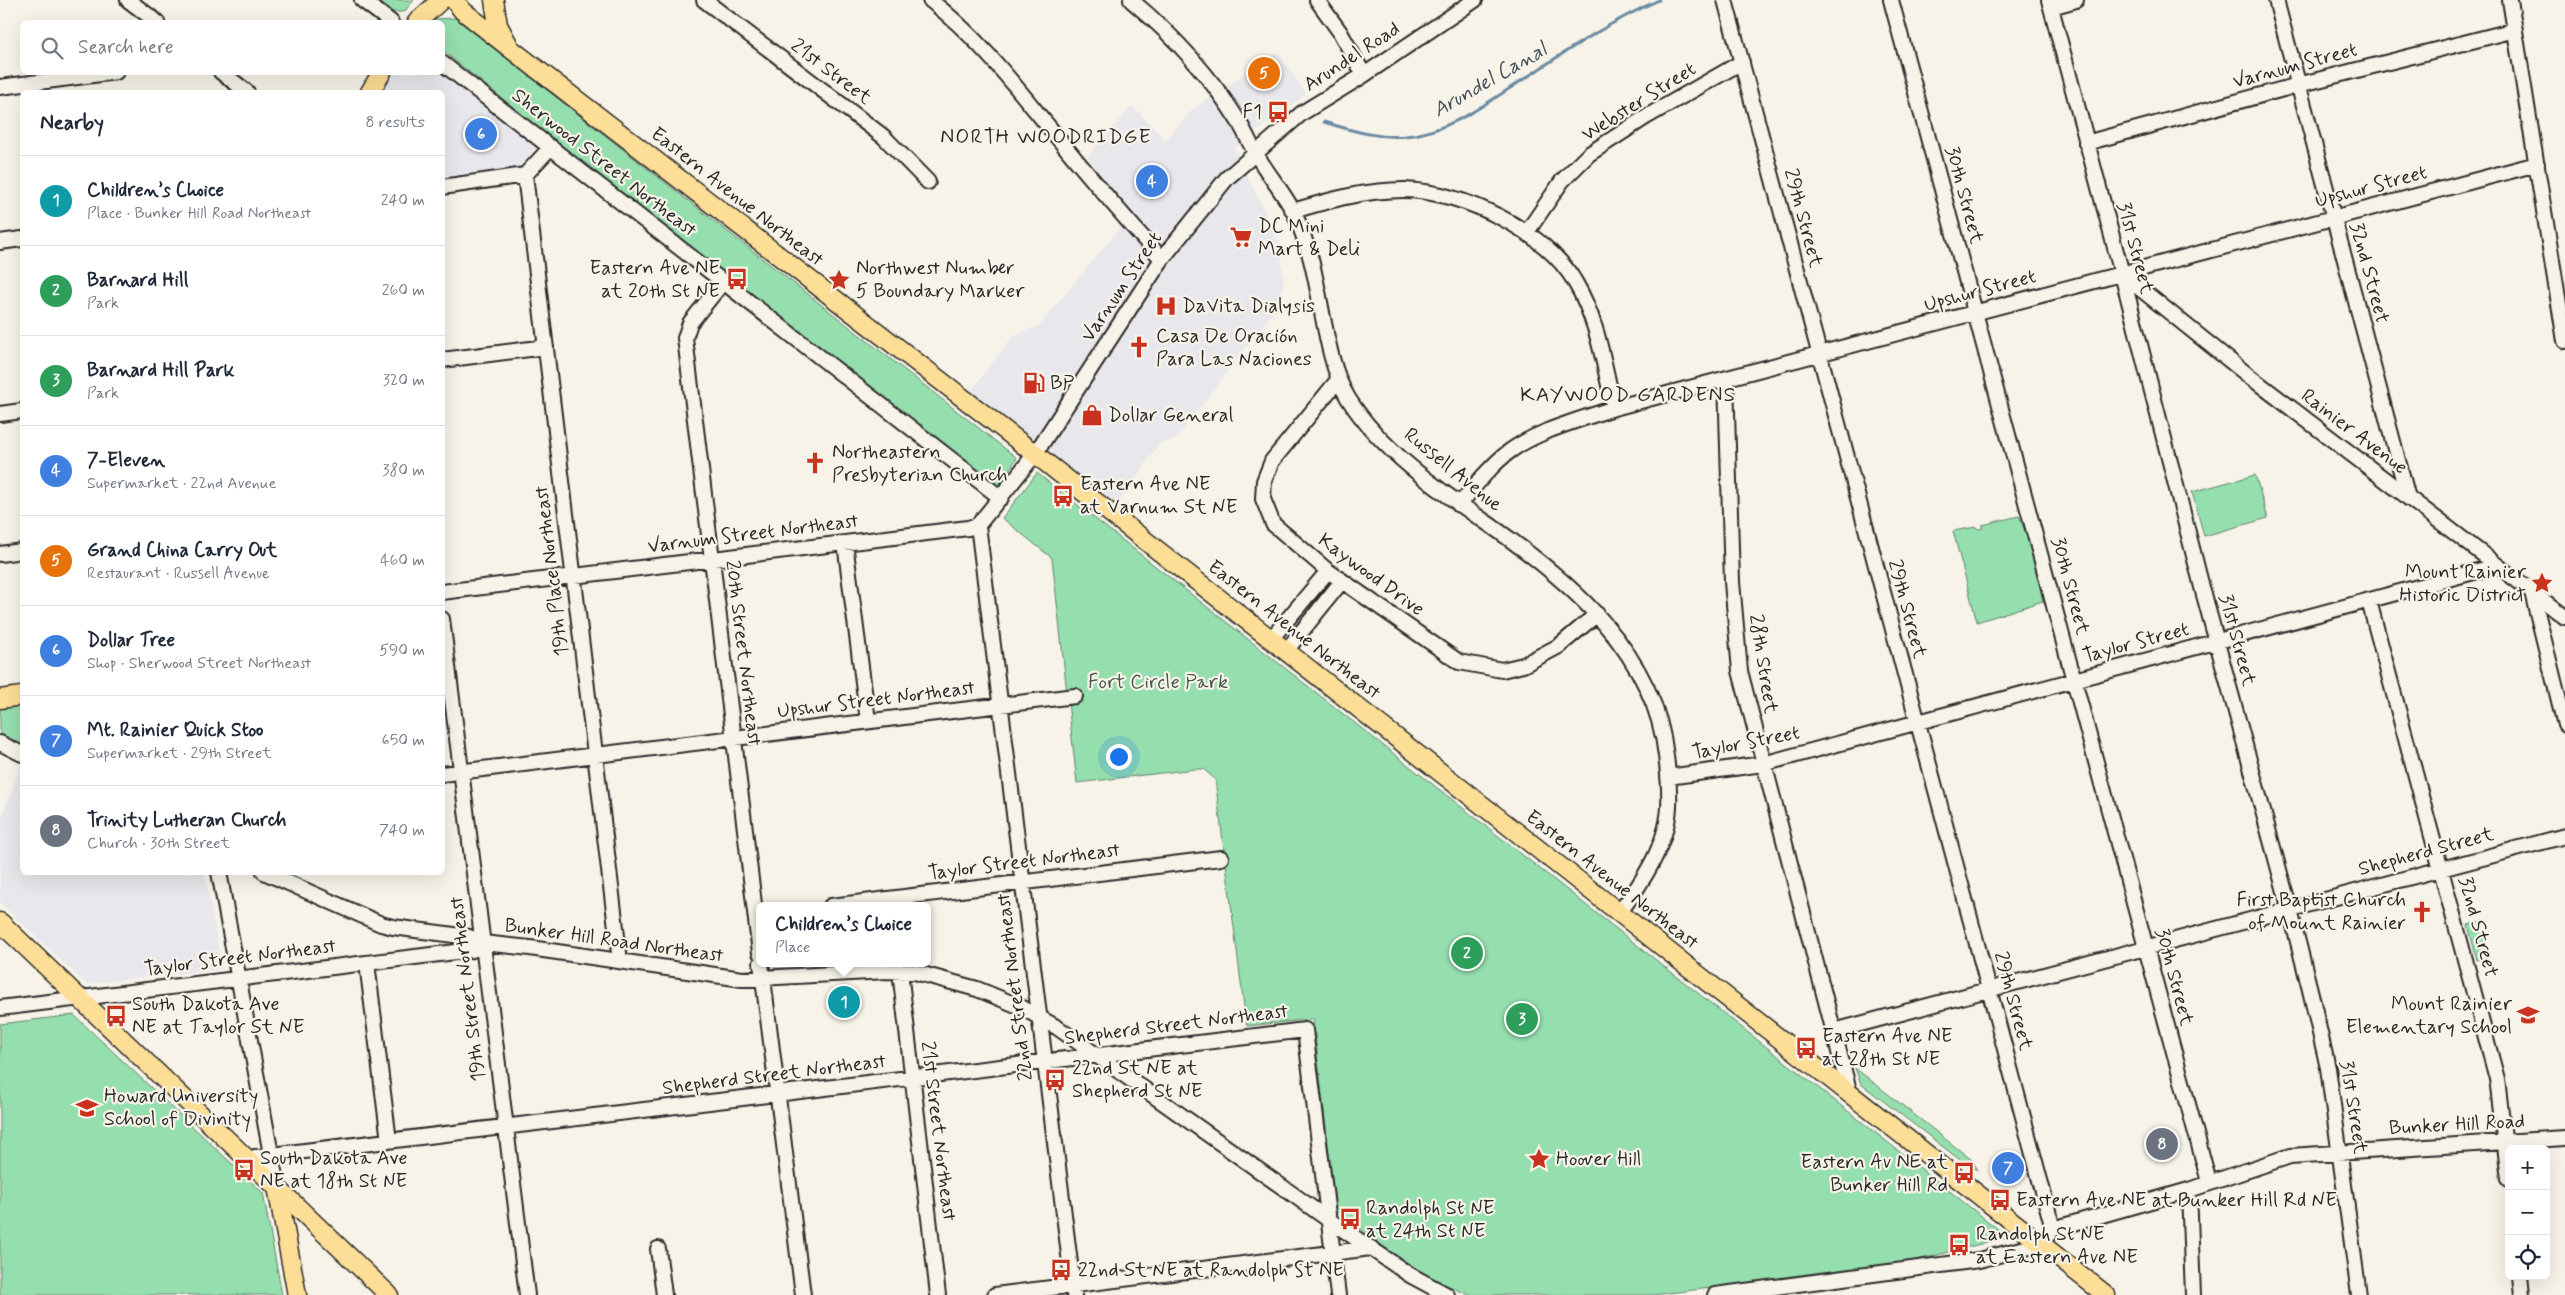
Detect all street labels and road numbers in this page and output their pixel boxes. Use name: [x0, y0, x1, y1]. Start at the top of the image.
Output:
street label: Arundel Road: [1299, 16, 1405, 98]
street label: 21st Street: [785, 33, 877, 111]
street label: Varnum Street: [2230, 36, 2360, 96]
street label: Webster Street: [1577, 56, 1701, 148]
street label: Sherwood Street Northeast: [506, 82, 702, 244]
street label: Eastern Avenue Northeast: [645, 121, 829, 273]
street label: 30th Street: [1938, 143, 1990, 247]
street label: Upshur Street: [2312, 159, 2430, 215]
street label: 29th Street: [1777, 166, 1829, 271]
street label: 31st Street: [2110, 199, 2160, 297]
street label: 32nd Street: [2343, 220, 2395, 326]
street label: Varnum Street: [1075, 226, 1169, 348]
street label: Upshur Street: [1921, 263, 2039, 319]
street label: Rainier Avenue: [2295, 383, 2413, 481]
street label: Russell Avenue: [1398, 422, 1508, 518]
street label: 19th Place Northeast: [528, 484, 576, 658]
street label: Varnum Street Northeast: [646, 508, 860, 560]
street label: Kaywood Drive: [1312, 527, 1430, 623]
street label: 30th Street: [2044, 534, 2096, 638]
street label: Eastern Avenue Northeast: [1202, 554, 1386, 706]
street label: 29th Street: [1881, 557, 1933, 662]
street label: 20th Street Northeast: [718, 559, 768, 747]
street label: 31st Street: [2212, 591, 2262, 689]
street label: 28th Street: [1742, 612, 1784, 716]
street label: Taylor Street: [2080, 616, 2192, 670]
street label: Upshur Street Northeast: [776, 674, 977, 726]
street label: Taylor Street: [1690, 719, 1802, 767]
street label: Eastern Avenue Northeast: [1520, 804, 1704, 956]
street label: Shepherd Street: [2355, 821, 2497, 883]
street label: Taylor Street Northeast: [926, 837, 1122, 887]
street label: 32nd Street: [2452, 874, 2504, 980]
street label: 22nd Street Northeast: [990, 892, 1040, 1082]
street label: 19th Street Northeast: [443, 895, 493, 1083]
street label: Bunker Hill Road Northeast: [503, 912, 725, 970]
street label: 30th Street: [2148, 925, 2200, 1029]
street label: Taylor Street Northeast: [142, 933, 338, 983]
street label: 29th Street: [1987, 949, 2039, 1054]
street label: Shepherd Street Northeast: [1063, 998, 1290, 1052]
street label: 21st Street Northeast: [914, 1040, 962, 1223]
street label: Shepherd Street Northeast: [661, 1048, 888, 1102]
street label: 31st Street: [2332, 1058, 2374, 1156]
street label: Bunker Hill Road: [2388, 1108, 2526, 1142]

